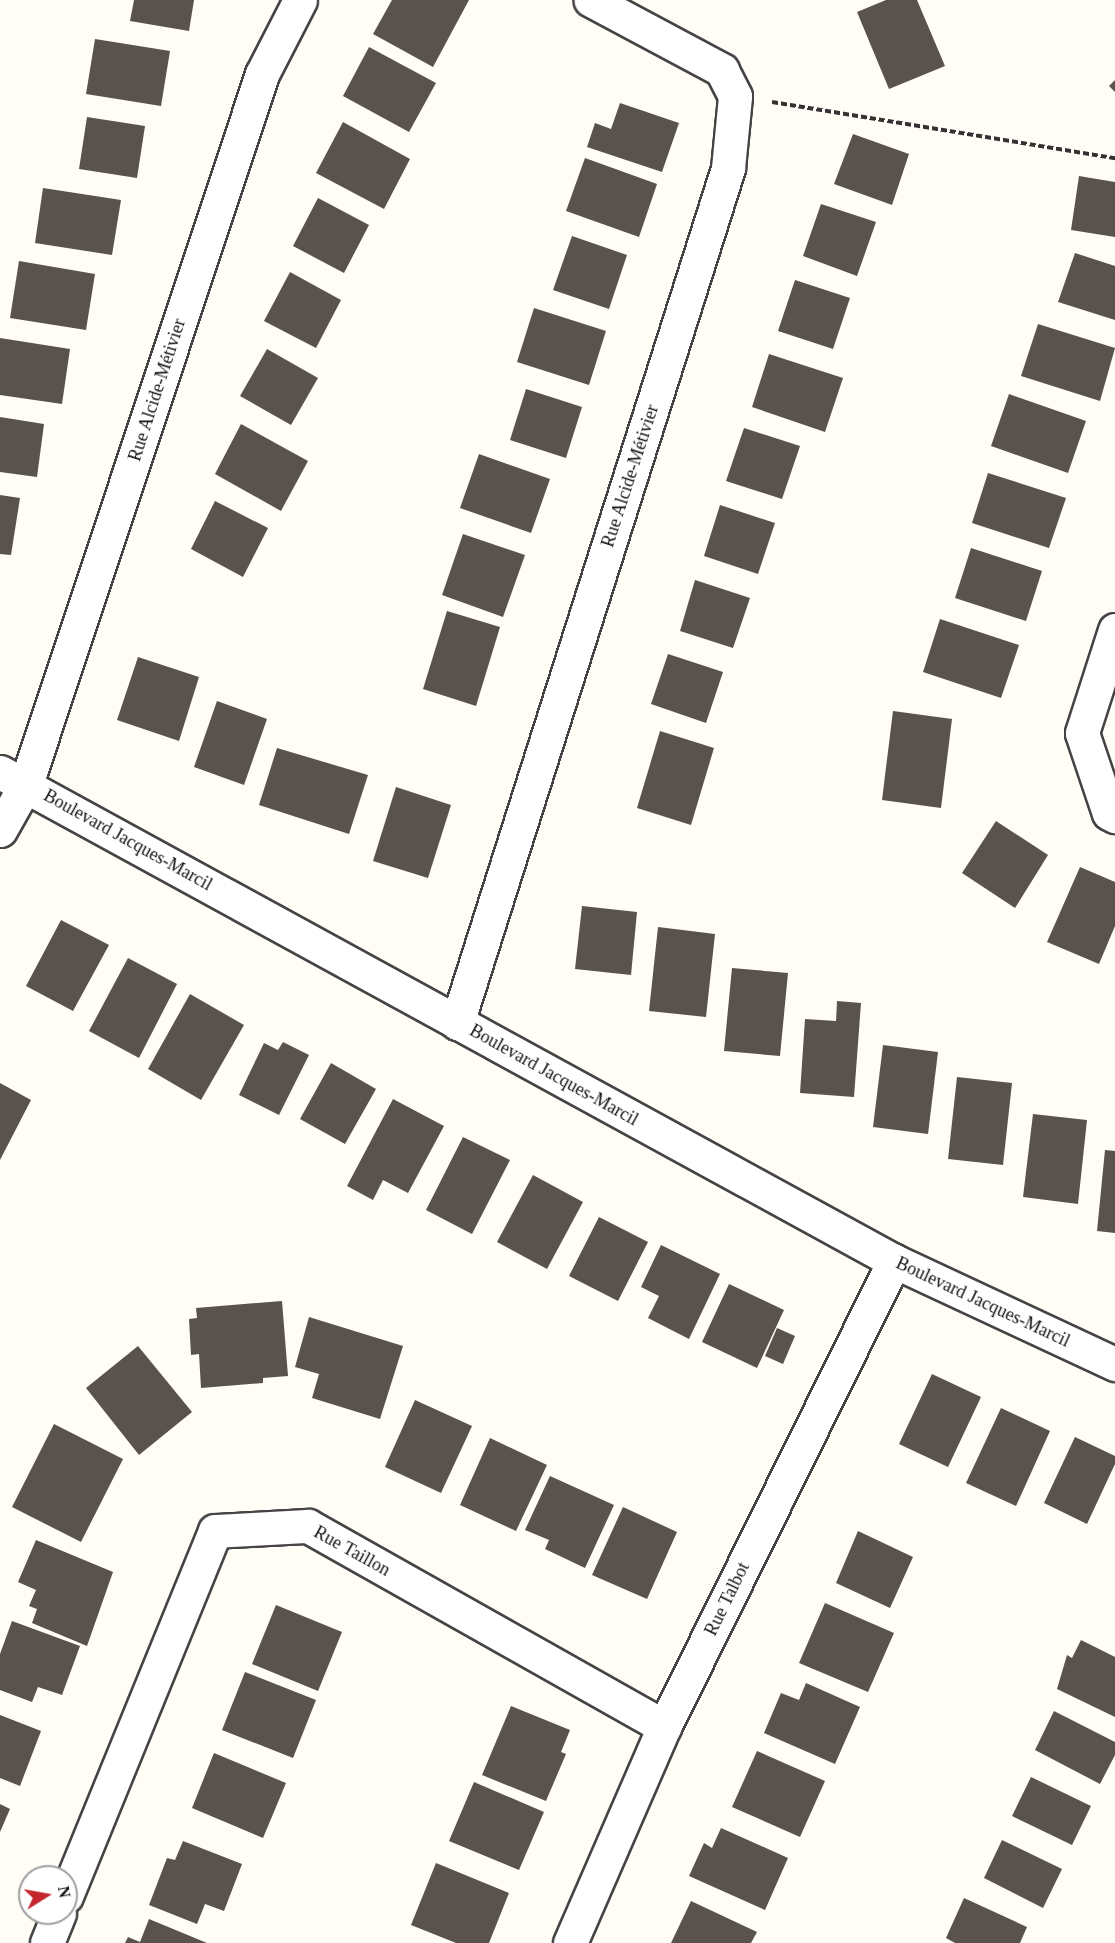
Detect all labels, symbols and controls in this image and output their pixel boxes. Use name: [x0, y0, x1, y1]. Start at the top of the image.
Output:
street label: Rue Alcide-Métivier: [124, 316, 190, 464]
street label: Rue Alcide-Métivier: [597, 402, 663, 550]
street label: Boulevard Jacques-Marcil: [40, 785, 216, 895]
street label: Boulevard Jacques-Marcil: [466, 1020, 642, 1130]
street label: Boulevard Jacques-Marcil: [893, 1252, 1073, 1352]
street label: Rue Taillon: [310, 1521, 394, 1581]
street label: Rue Talbot: [700, 1559, 754, 1639]
north arrow: [18, 1865, 78, 1925]
text: N: [55, 1885, 74, 1899]

